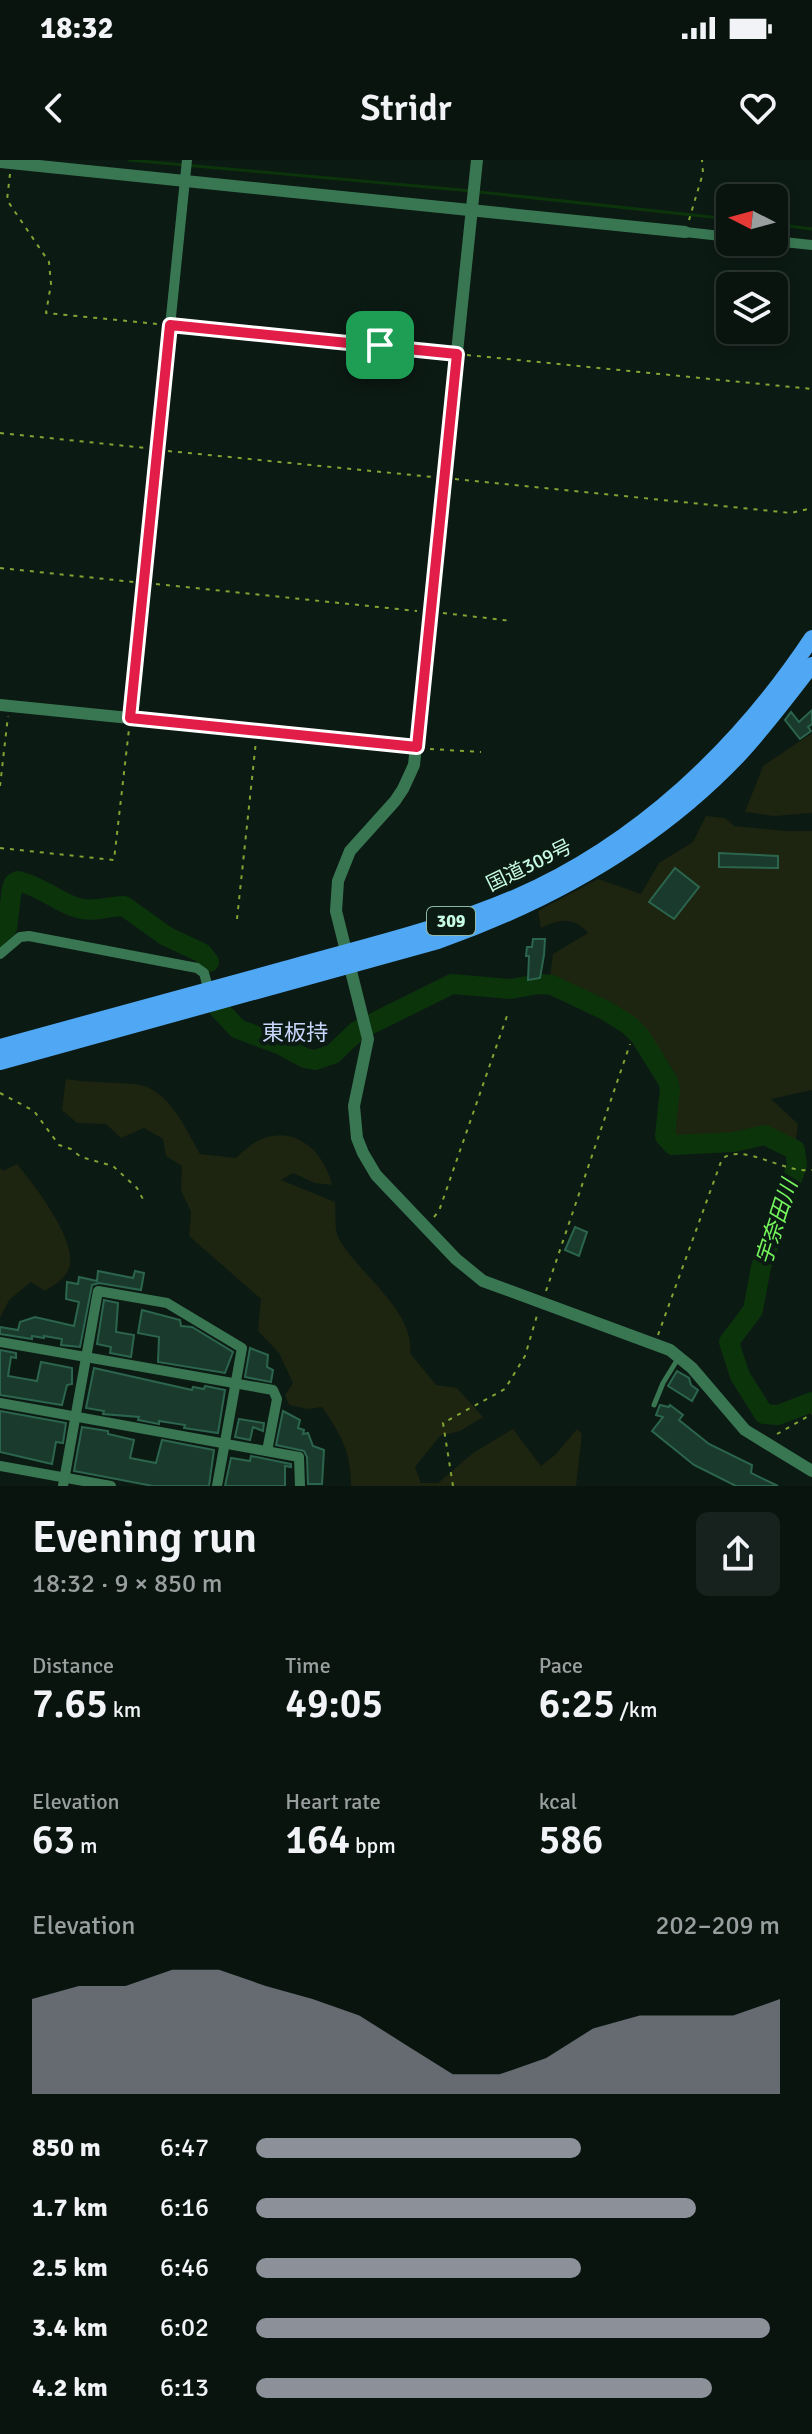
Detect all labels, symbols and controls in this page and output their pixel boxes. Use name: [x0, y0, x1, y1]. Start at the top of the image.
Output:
text: 18:32: [40, 10, 114, 47]
icon: back: [32, 86, 76, 130]
text: Stridr: [361, 86, 451, 131]
icon: heart: [736, 86, 780, 130]
north arrow: [716, 184, 788, 256]
map controls: [716, 184, 788, 344]
button: layers: [716, 272, 788, 344]
pin: [346, 311, 414, 379]
icon: arrive: [358, 323, 402, 367]
street label: 国道309号: [482, 834, 576, 897]
road number: 309: [427, 907, 475, 935]
district label: 東板持: [262, 1019, 328, 1046]
water label: 宇奈田川: [750, 1174, 804, 1268]
text: Evening run: [32, 1511, 257, 1565]
button: share: [696, 1512, 780, 1596]
text: 18:32 · 9 × 850 m: [32, 1568, 223, 1600]
text: Distance: [32, 1652, 114, 1679]
text: Time: [285, 1652, 331, 1679]
text: Pace: [539, 1652, 583, 1679]
text: 7.65: [32, 1679, 108, 1729]
text: 49:05: [285, 1679, 383, 1729]
text: 6:25: [539, 1679, 615, 1729]
text: km: [108, 1696, 141, 1723]
text: /km: [615, 1696, 657, 1723]
text: Elevation: [32, 1788, 120, 1815]
text: Heart rate: [285, 1788, 381, 1815]
text: kcal: [539, 1788, 577, 1815]
text: 63: [32, 1815, 75, 1865]
text: 164: [285, 1815, 350, 1865]
text: 586: [539, 1815, 603, 1865]
text: m: [75, 1832, 98, 1859]
text: bpm: [350, 1832, 396, 1859]
text: Elevation: [32, 1910, 136, 1942]
text: 202–209 m: [656, 1910, 780, 1942]
text: 850 m: [32, 2132, 101, 2164]
text: 6:47: [160, 2132, 209, 2164]
text: 1.7 km: [32, 2192, 108, 2224]
text: 6:16: [160, 2192, 209, 2224]
text: 2.5 km: [32, 2252, 108, 2284]
text: 6:46: [160, 2252, 209, 2284]
text: 3.4 km: [32, 2312, 108, 2344]
text: 6:02: [160, 2312, 209, 2344]
text: 4.2 km: [32, 2372, 108, 2404]
text: 6:13: [160, 2372, 209, 2404]

